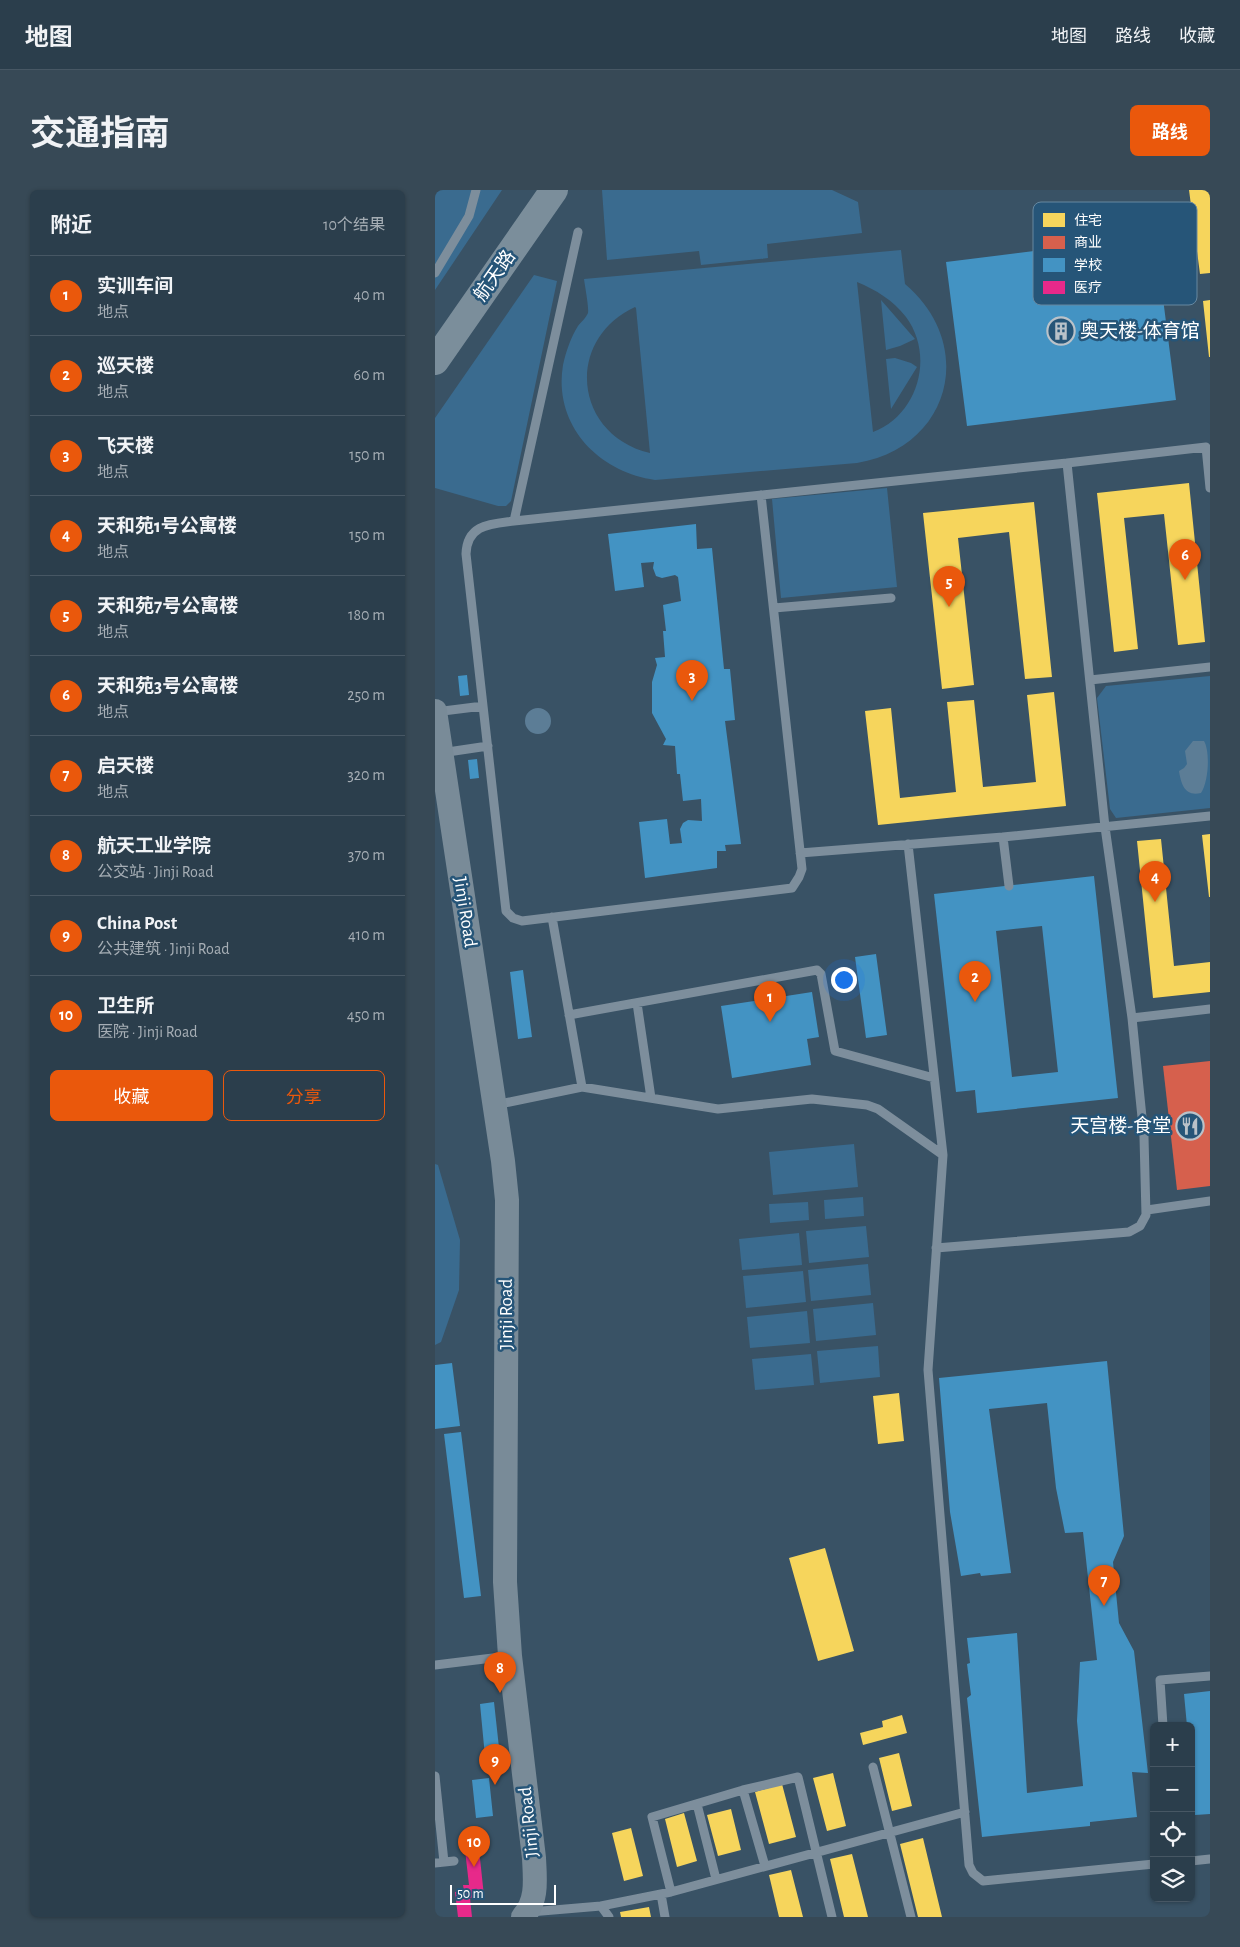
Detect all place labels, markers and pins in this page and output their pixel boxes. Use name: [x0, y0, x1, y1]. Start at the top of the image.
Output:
building icon: 奥天楼-体育馆: [1046, 316, 1076, 346]
place label: 奥天楼-体育馆: [1080, 320, 1200, 341]
pin: 6: [1169, 539, 1201, 580]
pin: 5: [933, 566, 965, 607]
pin: 3: [676, 660, 708, 701]
pin: 4: [1139, 861, 1171, 902]
pin: 2: [959, 961, 991, 1002]
pin: 1: [754, 981, 786, 1022]
restaurant icon: 天宫楼-食堂: [1175, 1111, 1205, 1141]
place label: 天宫楼-食堂: [1070, 1115, 1171, 1136]
pin: 7: [1088, 1565, 1120, 1606]
pin: 8: [484, 1652, 516, 1693]
pin: 9: [479, 1744, 511, 1785]
pin: 10: [458, 1826, 490, 1867]

